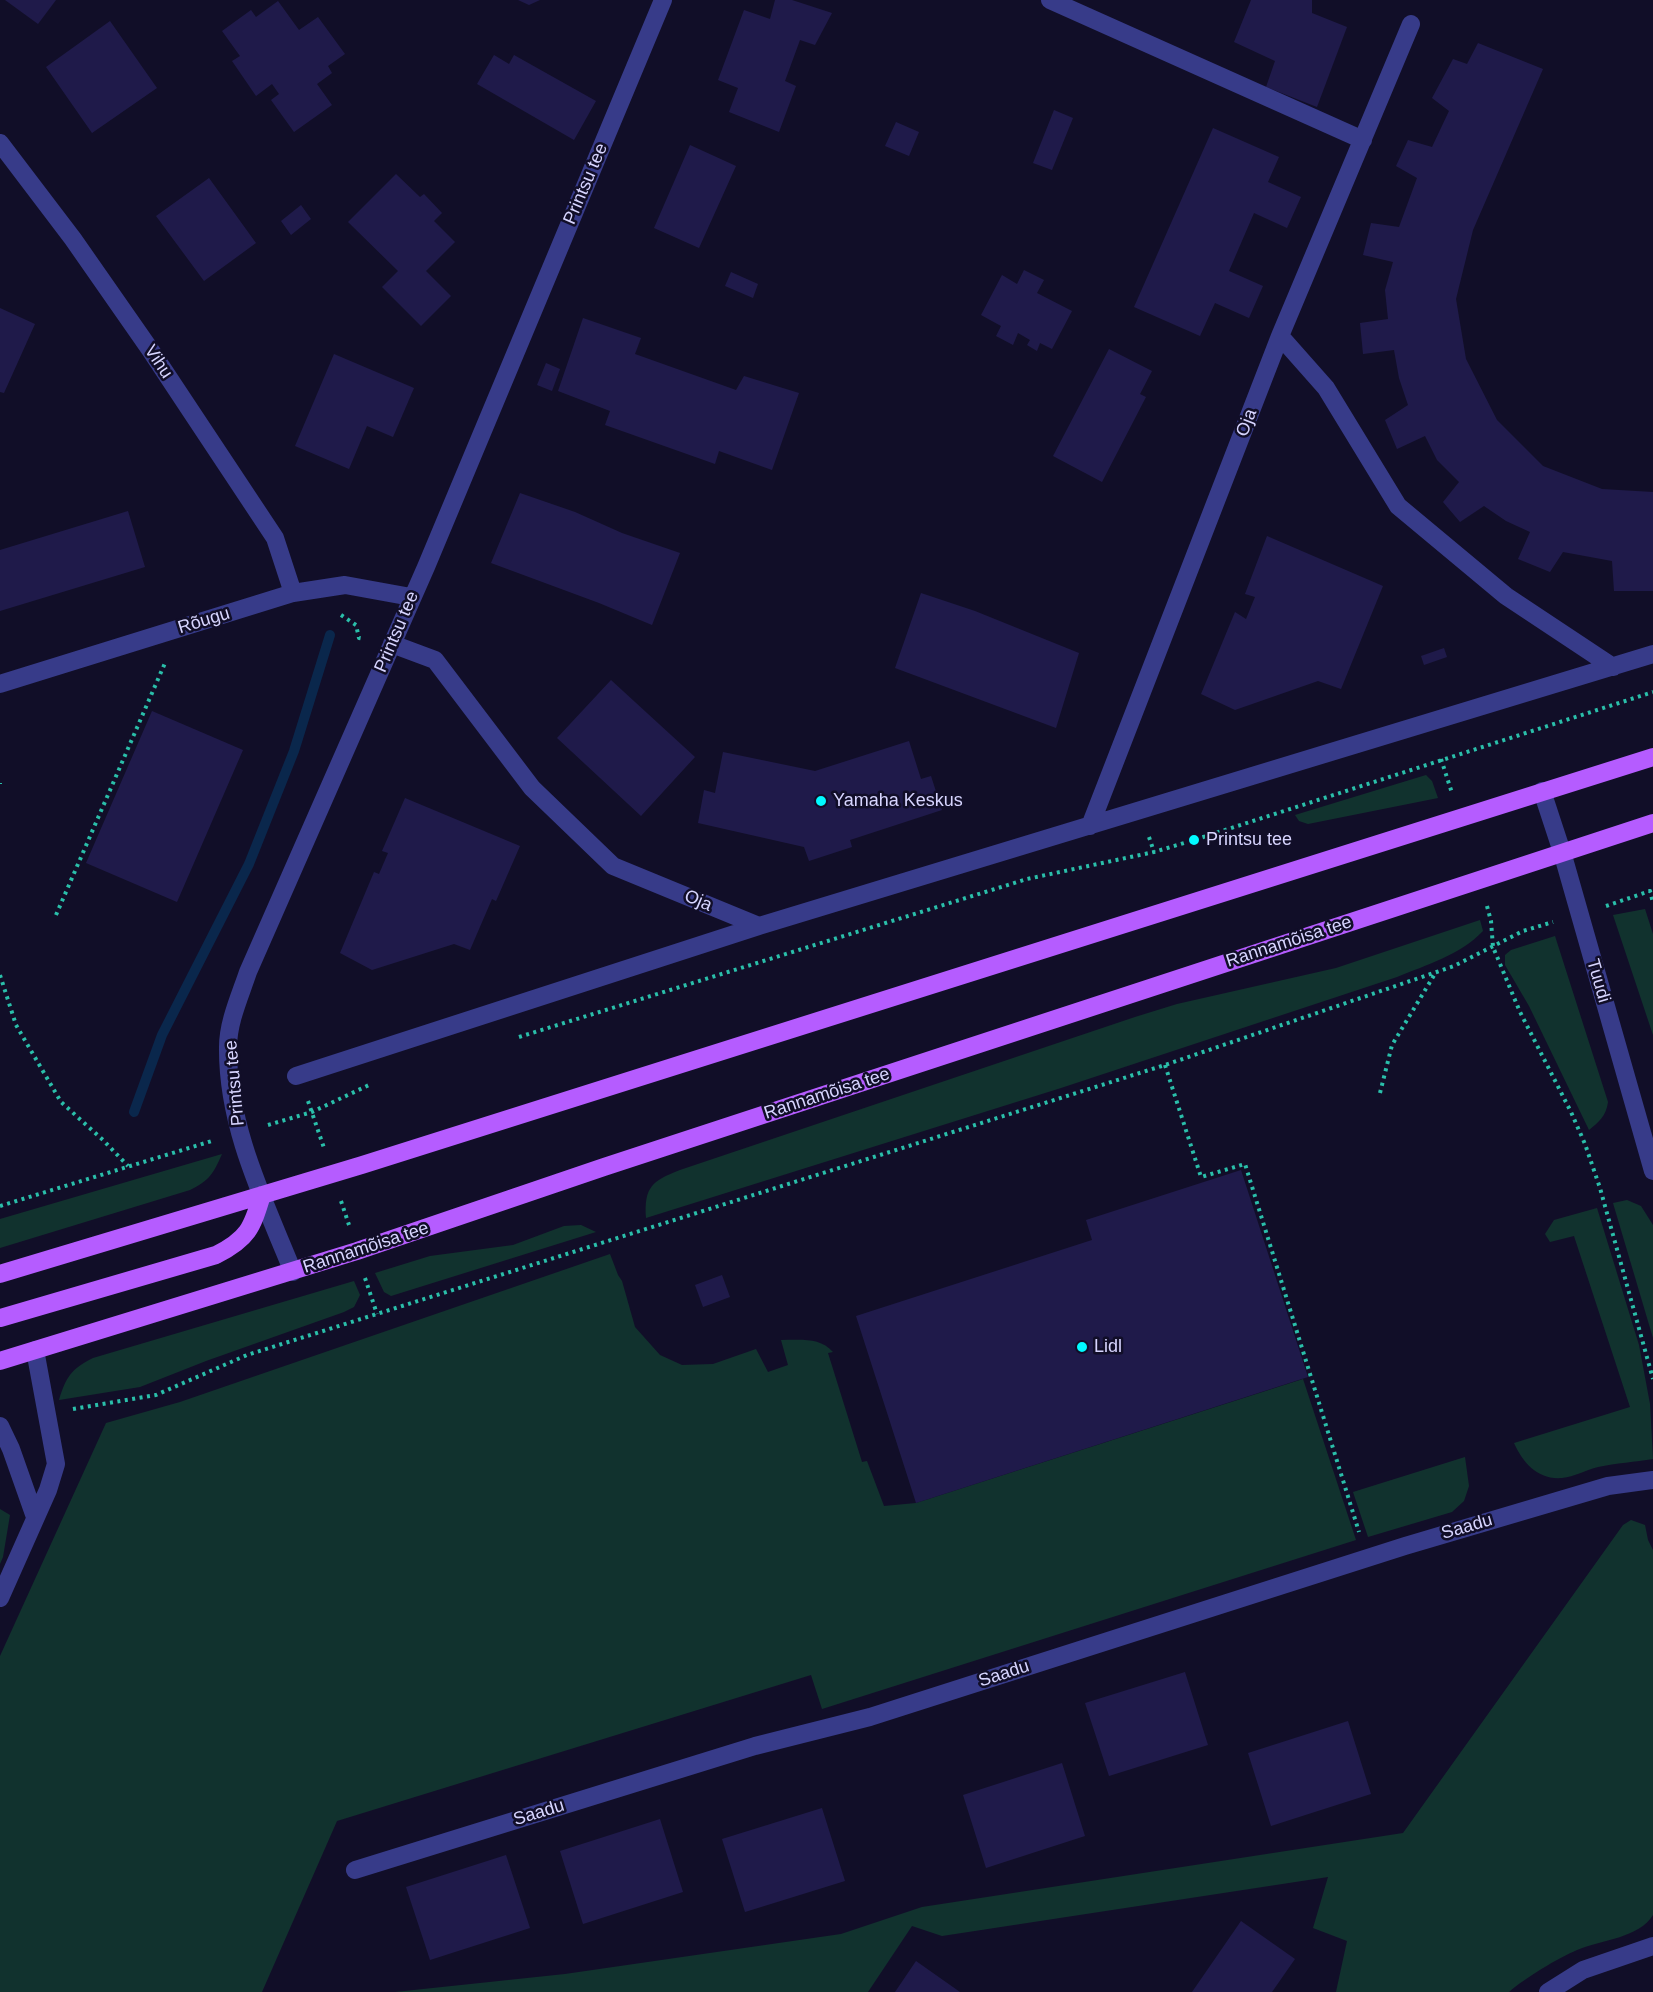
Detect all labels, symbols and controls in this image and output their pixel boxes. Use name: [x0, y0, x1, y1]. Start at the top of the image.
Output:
street label: Printsu tee: [559, 140, 613, 228]
street label: Vihu: [139, 341, 177, 383]
street label: Oja: [1232, 406, 1262, 440]
street label: Printsu tee: [370, 588, 424, 676]
street label: Rõugu: [175, 603, 233, 639]
place label: Yamaha Keskus: [833, 790, 963, 812]
marker: Yamaha Keskus: [814, 794, 828, 808]
place label: Printsu tee: [1206, 829, 1292, 851]
marker: Printsu tee: [1187, 833, 1201, 847]
street label: Oja: [681, 886, 715, 916]
street label: Rannamõisa tee: [1223, 911, 1355, 973]
street label: Tuudi: [1582, 957, 1614, 1005]
street label: Printsu tee: [220, 1039, 250, 1127]
street label: Rannamõisa tee: [761, 1063, 893, 1125]
street label: Rannamõisa tee: [300, 1217, 432, 1279]
place label: Lidl: [1094, 1336, 1122, 1358]
marker: Lidl: [1075, 1340, 1089, 1354]
street label: Saadu: [1439, 1509, 1495, 1545]
street label: Saadu: [976, 1656, 1032, 1692]
street label: Saadu: [511, 1795, 567, 1831]

